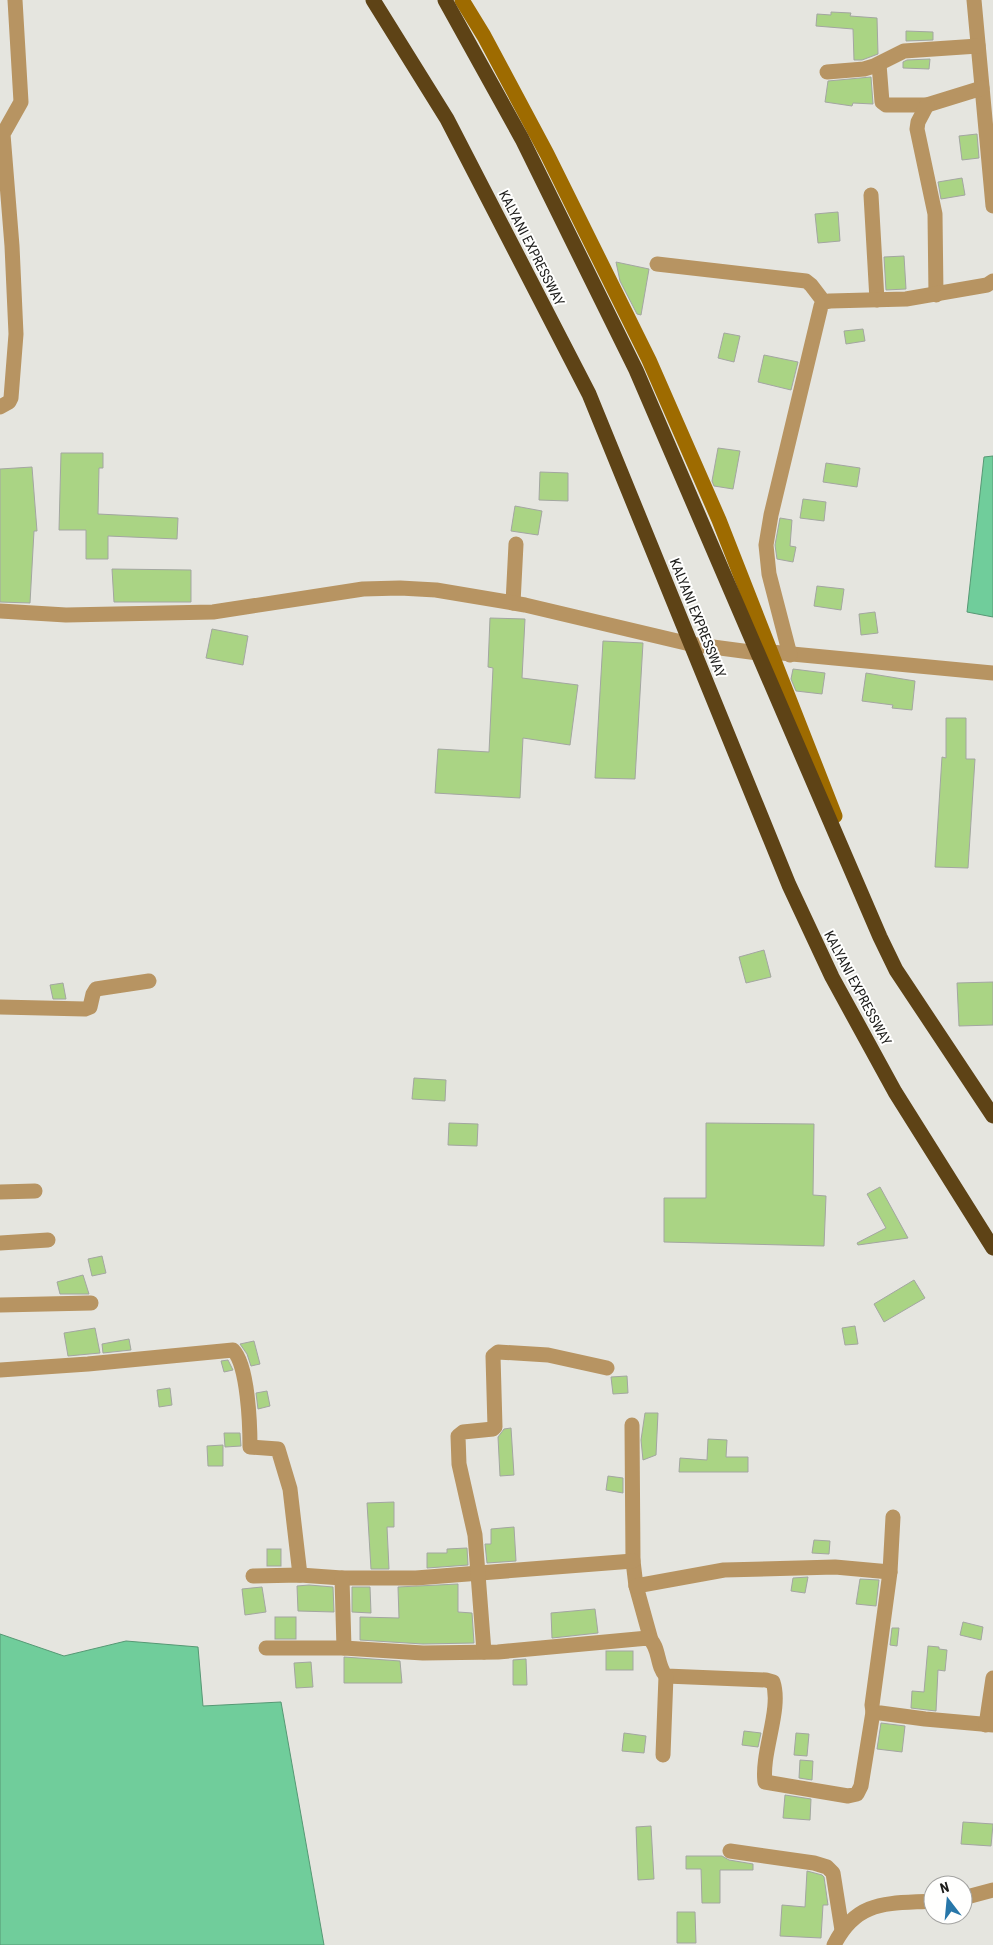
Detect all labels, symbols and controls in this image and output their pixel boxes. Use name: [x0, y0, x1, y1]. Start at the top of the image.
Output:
street label: KALYANI EXPRESSWAY: [496, 188, 568, 309]
street label: KALYANI EXPRESSWAY: [667, 556, 730, 681]
street label: KALYANI EXPRESSWAY: [821, 928, 895, 1049]
north arrow: [923, 1875, 973, 1925]
text: N: [938, 1879, 951, 1896]

